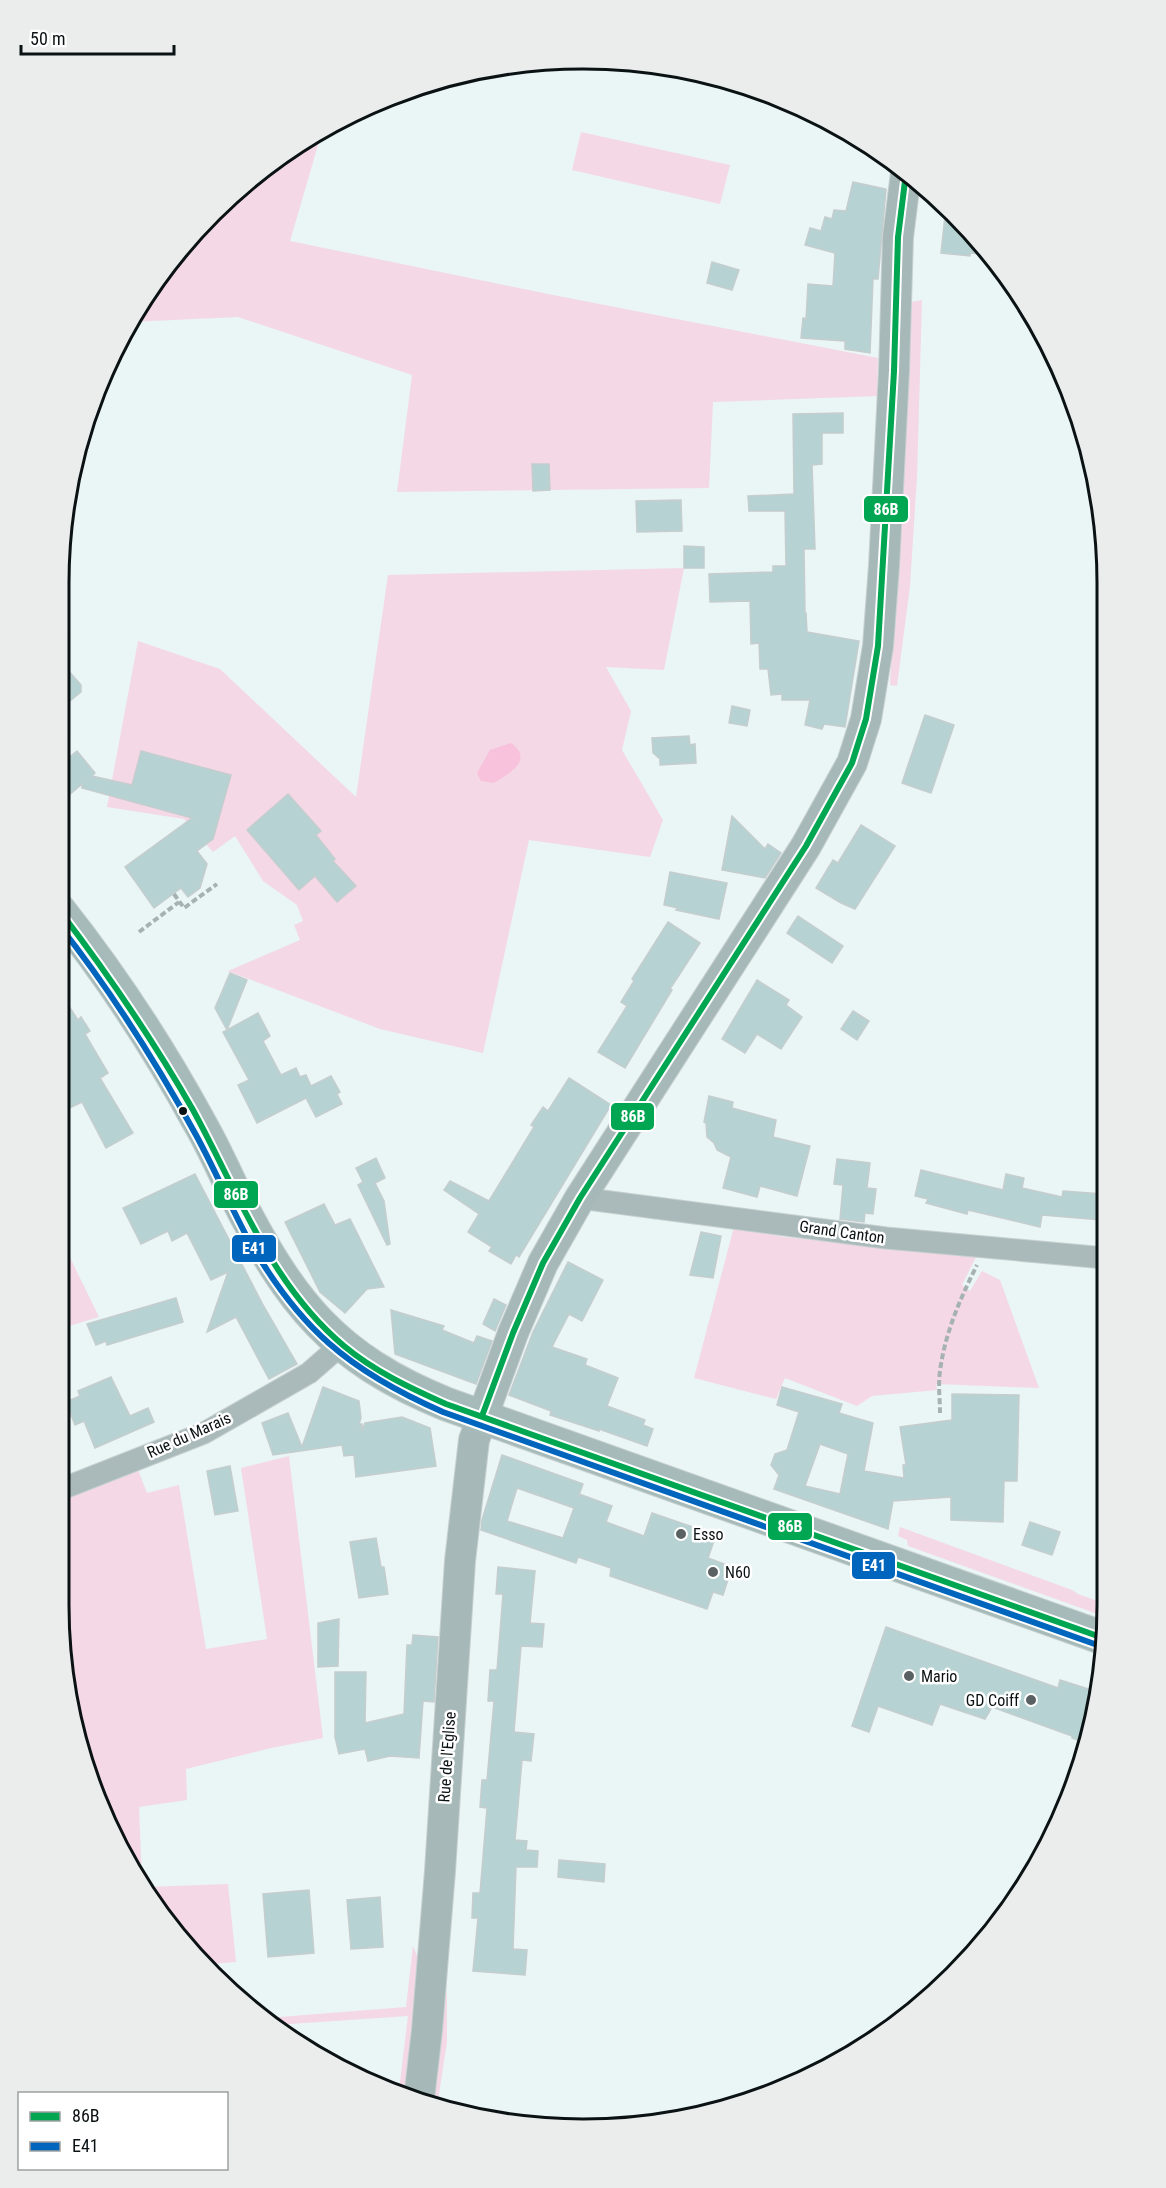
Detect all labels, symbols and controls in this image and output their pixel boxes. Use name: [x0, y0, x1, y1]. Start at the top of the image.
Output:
scale bar: [21, 18, 174, 56]
text: 50 m: [30, 28, 65, 49]
line badge: 86B: [863, 495, 909, 523]
text: 86B: [873, 500, 899, 519]
line badge: 86B: [610, 1102, 655, 1131]
unlabelled marker: [177, 1105, 189, 1117]
text: 86B: [620, 1107, 646, 1126]
line badge: 86B: [213, 1180, 259, 1209]
text: 86B: [223, 1185, 249, 1204]
street label: Grand Canton: [798, 1217, 886, 1247]
line badge: E41: [231, 1234, 277, 1263]
text: E41: [242, 1239, 266, 1258]
street label: Rue du Marais: [144, 1408, 234, 1462]
line badge: 86B: [767, 1512, 813, 1541]
text: 86B: [777, 1517, 803, 1536]
place label: Esso: [693, 1525, 724, 1544]
marker: Esso: [674, 1527, 688, 1541]
line badge: E41: [851, 1551, 896, 1580]
text: E41: [862, 1556, 886, 1575]
place label: N60: [725, 1563, 751, 1582]
marker: N60: [706, 1565, 720, 1579]
place label: Mario: [921, 1667, 957, 1686]
marker: Mario: [902, 1669, 916, 1683]
place label: GD Coiff: [966, 1691, 1019, 1710]
marker: GD Coiff: [1024, 1693, 1038, 1707]
street label: Rue de l'Eglise: [434, 1711, 460, 1803]
legend: [18, 2092, 228, 2170]
text: 86B: [72, 2105, 100, 2126]
text: E41: [72, 2135, 99, 2156]

